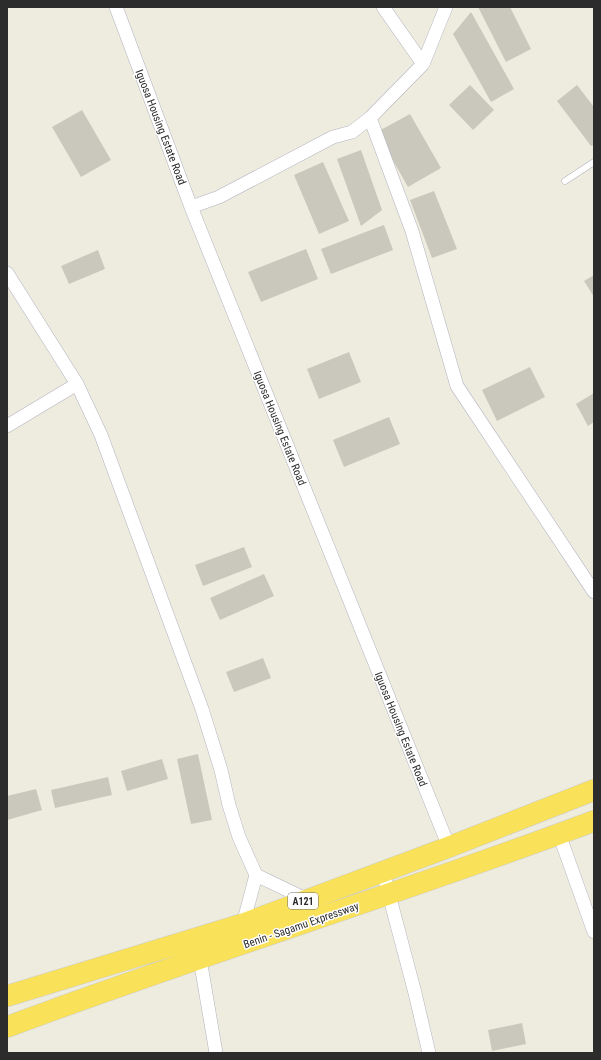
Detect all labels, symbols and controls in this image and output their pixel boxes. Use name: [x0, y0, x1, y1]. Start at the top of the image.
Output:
street label: Iguosa Housing Estate Road: [133, 68, 189, 187]
street label: Iguosa Housing Estate Road: [251, 369, 308, 487]
street label: Iguosa Housing Estate Road: [372, 670, 429, 788]
road number: A121: [288, 893, 318, 909]
street label: Benin - Sagamu Expressway: [242, 899, 361, 951]

